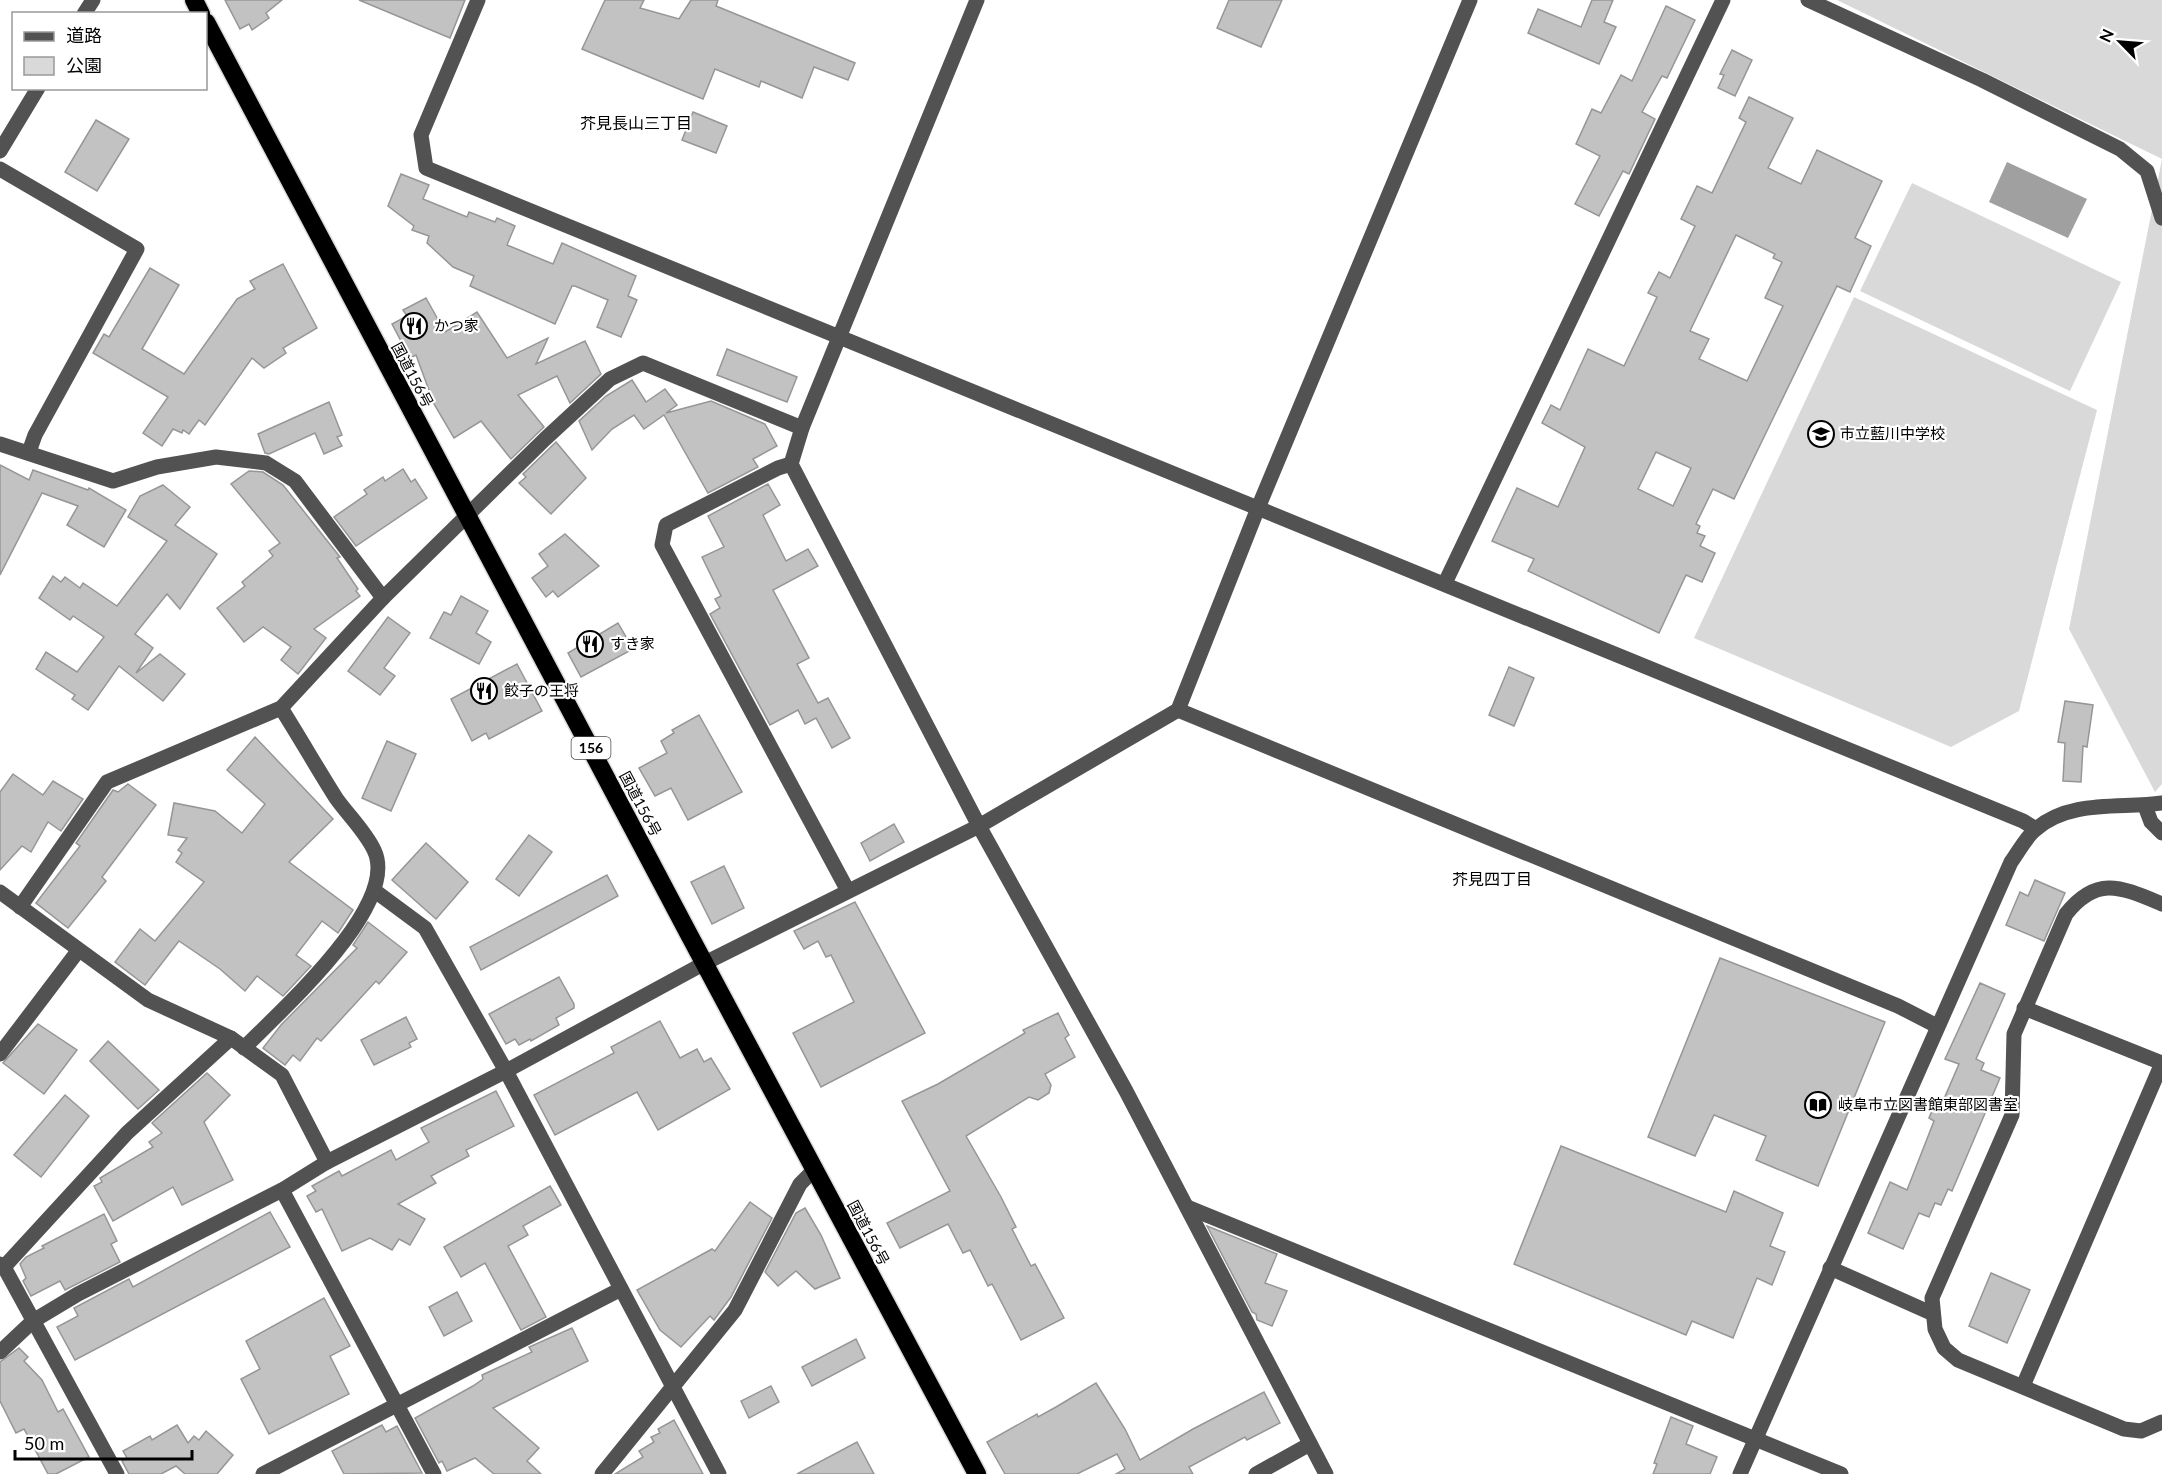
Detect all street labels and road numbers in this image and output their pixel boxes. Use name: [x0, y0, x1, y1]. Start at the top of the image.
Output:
street label: 国道156号: [388, 339, 438, 410]
road number: 156: [572, 737, 610, 759]
street label: 国道156号: [616, 768, 666, 839]
street label: 国道156号: [844, 1197, 894, 1268]

